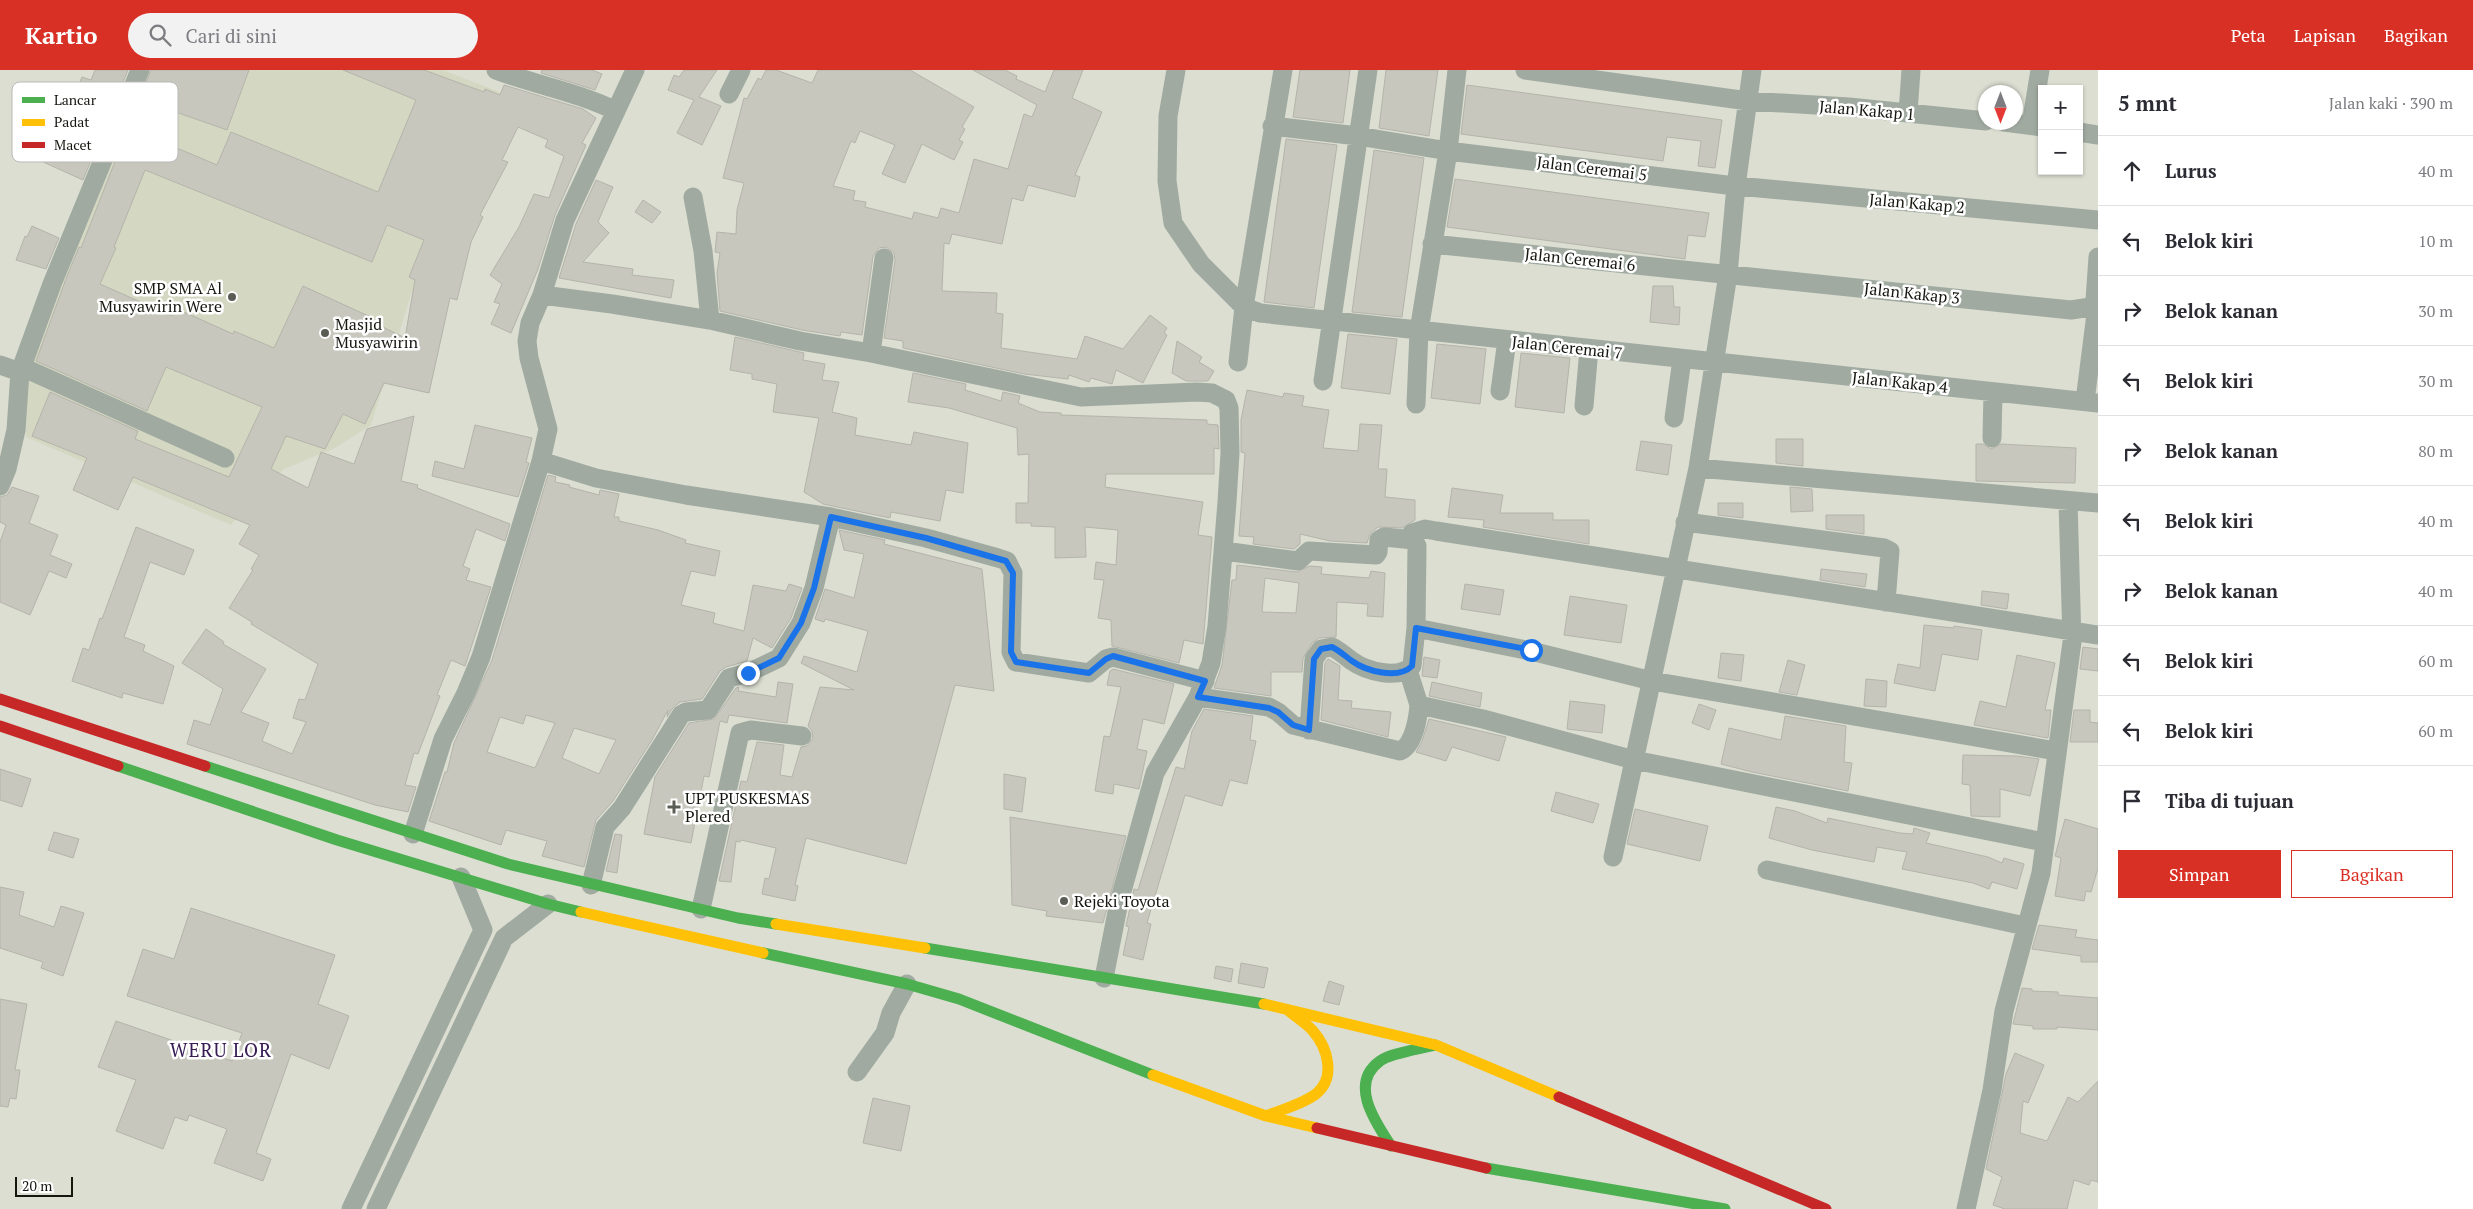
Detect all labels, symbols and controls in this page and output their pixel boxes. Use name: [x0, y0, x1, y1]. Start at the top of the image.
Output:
search box: [128, 13, 478, 58]
text: Kartio: [25, 19, 98, 51]
icon: search: [146, 21, 174, 49]
text: Cari di sini: [186, 23, 277, 48]
text: Peta: [2231, 23, 2266, 47]
text: Lapisan: [2294, 23, 2356, 47]
text: Bagikan: [2384, 23, 2448, 47]
legend: [12, 82, 178, 162]
north arrow: [1978, 85, 2023, 130]
map controls: [2038, 85, 2083, 175]
button: +: [2038, 85, 2083, 130]
text: 5 mnt: [2118, 89, 2177, 117]
text: Lancar: [54, 90, 97, 109]
text: Jalan kaki · 390 m: [2329, 92, 2453, 114]
street label: Jalan Kakap 1: [1818, 95, 1916, 125]
text: Padat: [54, 112, 90, 131]
button: −: [2038, 130, 2083, 175]
text: Macet: [54, 135, 93, 154]
street label: Jalan Ceremai 5: [1536, 150, 1648, 186]
icon: ahead: [2118, 157, 2146, 185]
text: Lurus: [2165, 158, 2217, 183]
text: 40 m: [2418, 160, 2453, 182]
street label: Jalan Kakap 2: [1868, 188, 1966, 218]
icon: left: [2118, 227, 2146, 255]
text: Belok kiri: [2165, 228, 2253, 253]
text: 10 m: [2418, 230, 2453, 252]
street label: Jalan Ceremai 6: [1524, 242, 1637, 276]
place label: SMP SMA Al Musyawirin Were: [99, 277, 222, 317]
street label: Jalan Kakap 3: [1863, 277, 1961, 309]
marker: SMP SMA Al Musyawirin Were: [226, 291, 238, 303]
icon: right: [2118, 297, 2146, 325]
text: Belok kanan: [2165, 298, 2278, 323]
text: 30 m: [2418, 300, 2453, 322]
place label: Masjid Musyawirin: [335, 313, 419, 353]
marker: Masjid Musyawirin: [319, 327, 331, 339]
street label: Jalan Ceremai 7: [1511, 330, 1623, 364]
street label: Jalan Kakap 4: [1851, 366, 1949, 398]
icon: left: [2118, 367, 2146, 395]
text: Belok kiri: [2165, 368, 2253, 393]
text: 30 m: [2418, 370, 2453, 392]
icon: right: [2118, 437, 2146, 465]
text: Belok kanan: [2165, 438, 2278, 463]
text: 80 m: [2418, 440, 2453, 462]
icon: left: [2118, 507, 2146, 535]
text: Belok kiri: [2165, 508, 2253, 533]
text: 40 m: [2418, 510, 2453, 532]
icon: right: [2118, 577, 2146, 605]
text: Belok kanan: [2165, 578, 2278, 603]
text: 40 m: [2418, 580, 2453, 602]
route start: [1520, 639, 1543, 662]
icon: left: [2118, 647, 2146, 675]
text: Belok kiri: [2165, 648, 2253, 673]
text: 60 m: [2418, 650, 2453, 672]
route end: [737, 662, 760, 685]
icon: left: [2118, 717, 2146, 745]
text: Belok kiri: [2165, 718, 2253, 743]
text: 60 m: [2418, 720, 2453, 742]
place label: UPT PUSKESMAS Plered: [685, 787, 810, 827]
icon: arrive: [2118, 787, 2146, 815]
text: Tiba di tujuan: [2165, 788, 2294, 813]
marker: UPT PUSKESMAS Plered: [667, 800, 681, 814]
button: Simpan: [2118, 850, 2281, 898]
button: Bagikan: [2291, 850, 2453, 898]
place label: Rejeki Toyota: [1074, 890, 1170, 912]
marker: Rejeki Toyota: [1058, 895, 1070, 907]
district label: WERU LOR: [170, 1037, 272, 1062]
scale bar: [15, 1174, 72, 1197]
text: 20 m: [22, 1176, 52, 1195]

